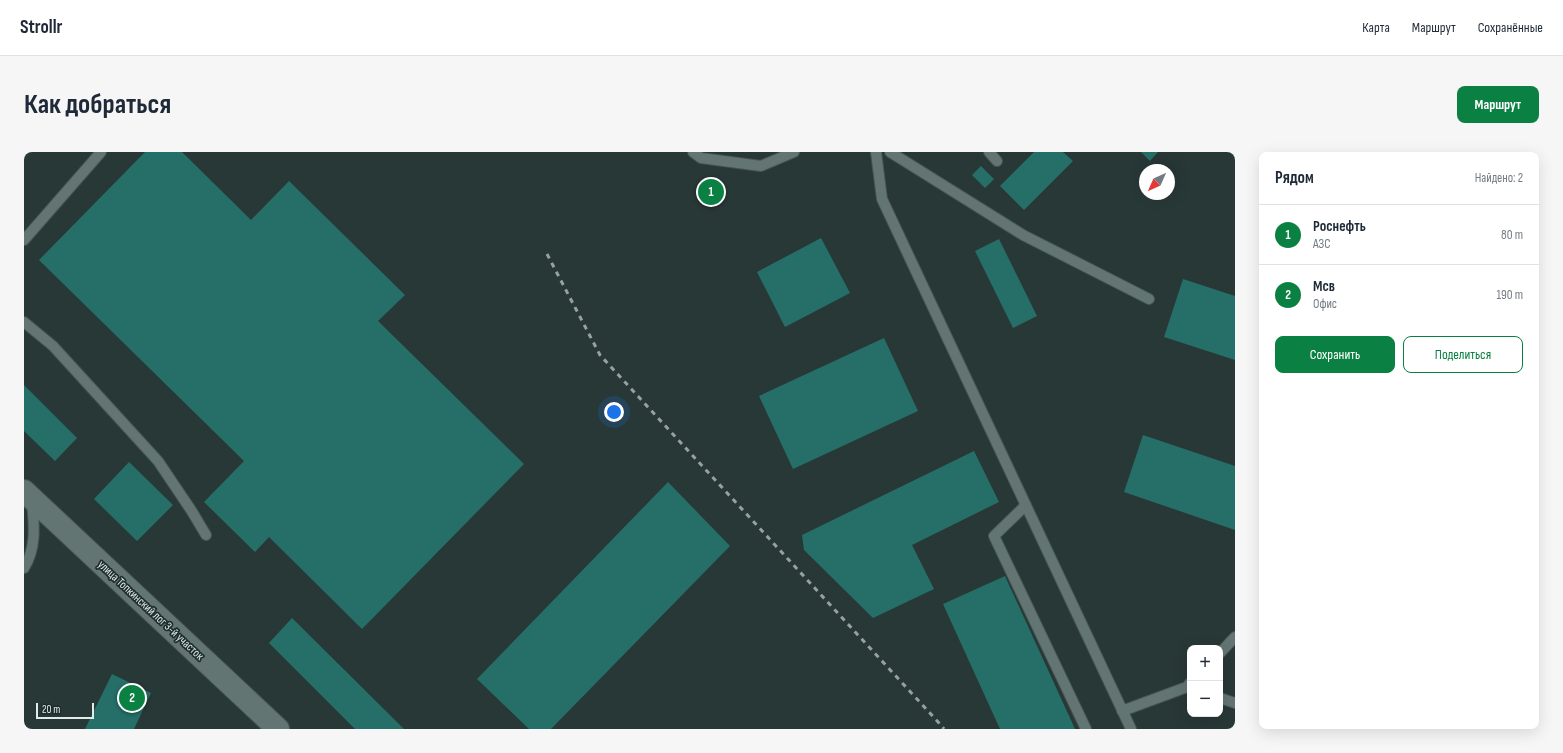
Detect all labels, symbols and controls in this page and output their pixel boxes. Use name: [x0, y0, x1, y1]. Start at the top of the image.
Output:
text: Strollr: [20, 16, 62, 39]
text: Карта: [1362, 19, 1390, 36]
text: Маршрут: [1412, 19, 1456, 36]
text: Сохранённые: [1478, 19, 1543, 36]
button: Маршрут: [1457, 86, 1539, 123]
text: Как добраться: [24, 88, 171, 121]
north arrow: [1139, 164, 1175, 200]
text: Рядом: [1275, 168, 1314, 188]
text: Найдено: 2: [1475, 170, 1523, 186]
pin: 1: [698, 177, 724, 207]
text: Роснефть: [1313, 217, 1366, 236]
text: 1: [1285, 227, 1291, 243]
text: 80 m: [1501, 227, 1523, 243]
text: АЗС: [1313, 236, 1331, 252]
text: Мсв: [1313, 277, 1335, 296]
text: 2: [1285, 287, 1291, 303]
text: 190 m: [1496, 287, 1523, 303]
text: Офис: [1313, 296, 1337, 312]
button: Сохранить: [1275, 336, 1395, 373]
button: Поделиться: [1403, 336, 1523, 373]
your location: [604, 402, 624, 422]
street label: улица Топкинский лог 3-й участок: [94, 557, 207, 664]
map controls: [1187, 645, 1223, 717]
button: +: [1187, 645, 1223, 681]
button: −: [1187, 681, 1223, 717]
pin: 2: [119, 683, 145, 713]
scale bar: [36, 701, 94, 720]
text: 20 m: [42, 703, 60, 716]

